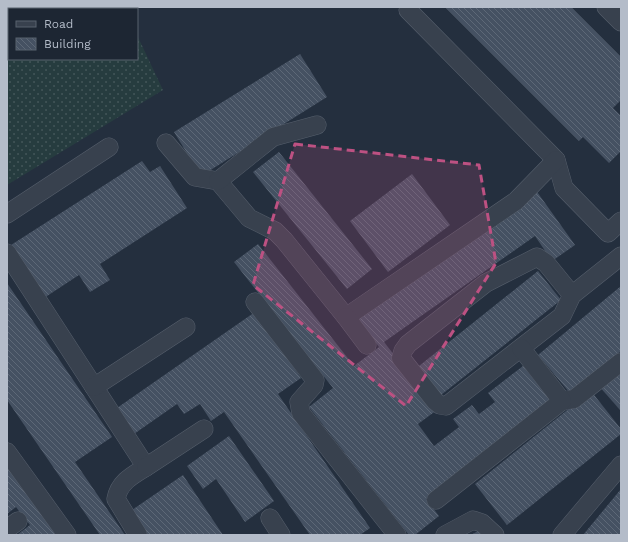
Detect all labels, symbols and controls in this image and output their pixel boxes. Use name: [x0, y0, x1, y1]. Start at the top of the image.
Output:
legend: [8, 8, 138, 60]
text: Road: [44, 17, 73, 31]
text: Building: [44, 37, 91, 51]

